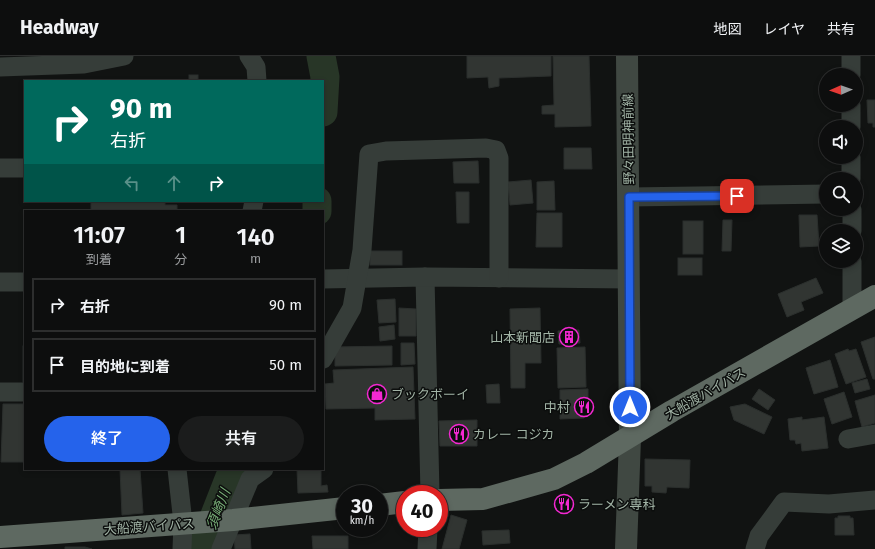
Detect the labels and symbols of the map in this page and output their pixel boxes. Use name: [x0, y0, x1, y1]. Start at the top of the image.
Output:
north arrow: [819, 68, 863, 112]
street label: 野々田明神前線: [620, 93, 637, 185]
pin: [720, 179, 754, 213]
building icon: 山本新聞店: [558, 326, 580, 348]
place label: 山本新聞店: [490, 330, 555, 345]
street label: 大船渡バイパス: [662, 364, 748, 423]
shop icon: ブックボーイ: [366, 383, 388, 405]
position arrow: [609, 386, 651, 428]
place label: ブックボーイ: [391, 387, 469, 402]
restaurant icon: 中村: [573, 396, 595, 418]
place label: 中村: [544, 400, 570, 415]
restaurant icon: カレー コジカ: [448, 423, 470, 445]
place label: カレー コジカ: [473, 427, 554, 442]
water label: 須崎川: [203, 485, 235, 532]
speed limit sign: 40: [396, 485, 448, 537]
restaurant icon: ラーメン専科: [553, 493, 575, 515]
place label: ラーメン専科: [578, 497, 655, 512]
street label: 大船渡バイパス: [103, 516, 195, 537]

